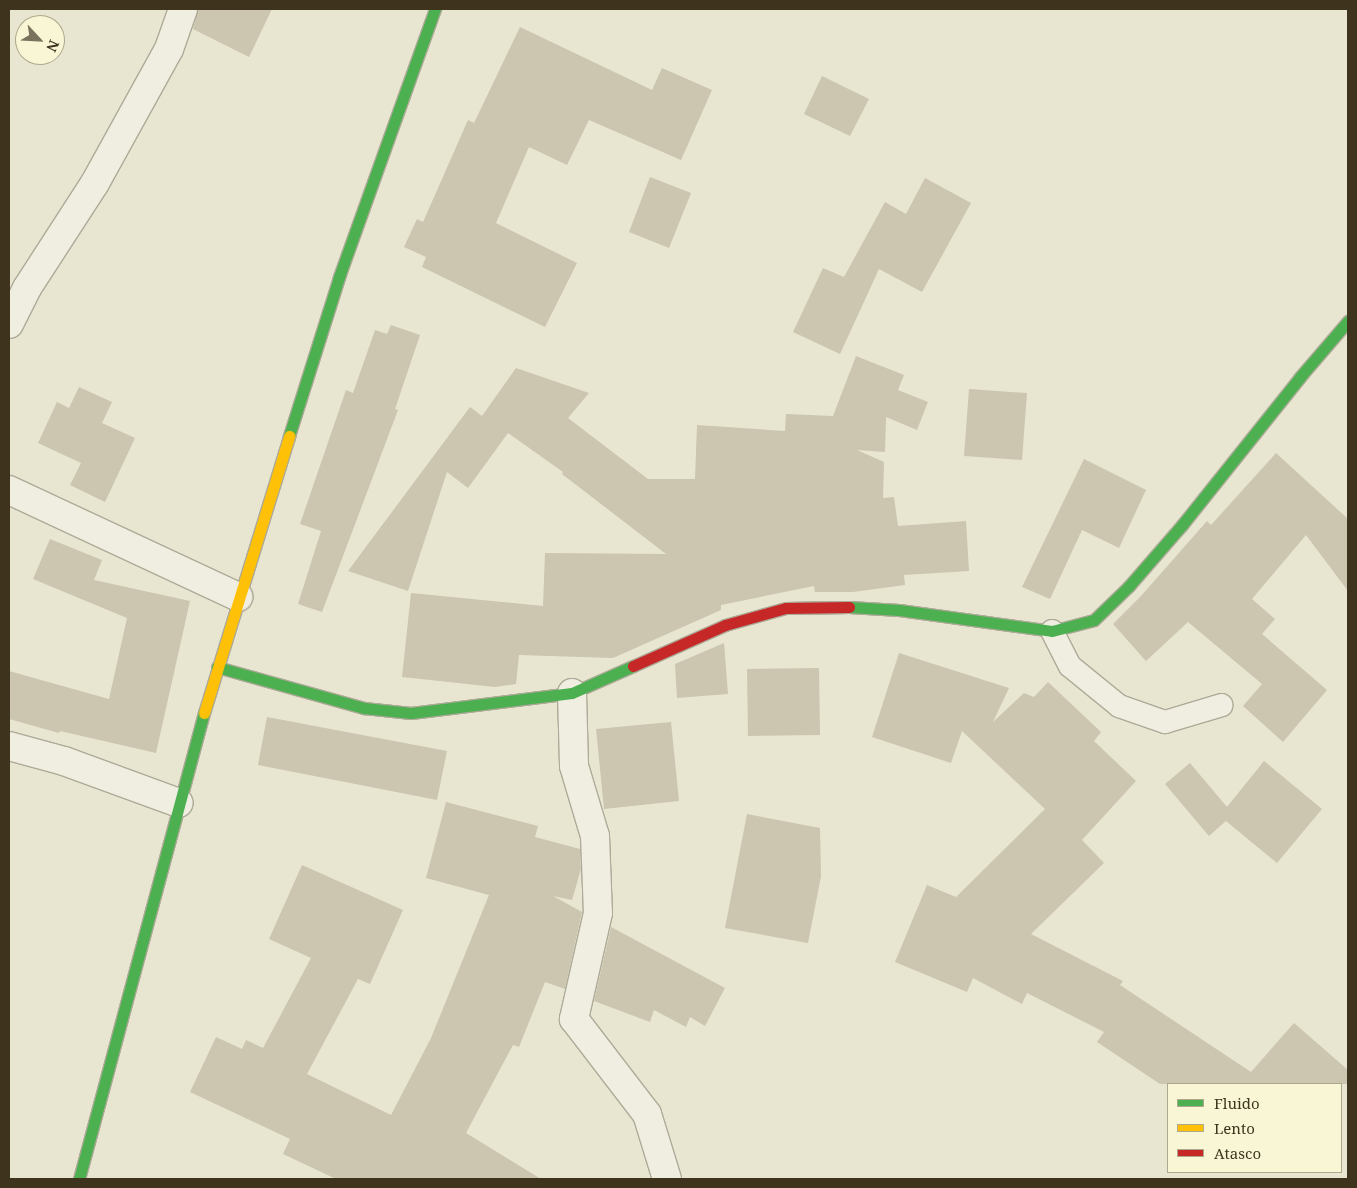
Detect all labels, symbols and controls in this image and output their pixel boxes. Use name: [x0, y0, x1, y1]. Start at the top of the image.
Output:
north arrow: [15, 15, 65, 65]
text: N: [42, 37, 64, 55]
legend: [1167, 1083, 1342, 1173]
text: Fluido: [1214, 1093, 1260, 1113]
text: Lento: [1214, 1118, 1255, 1138]
text: Atasco: [1214, 1143, 1261, 1163]

